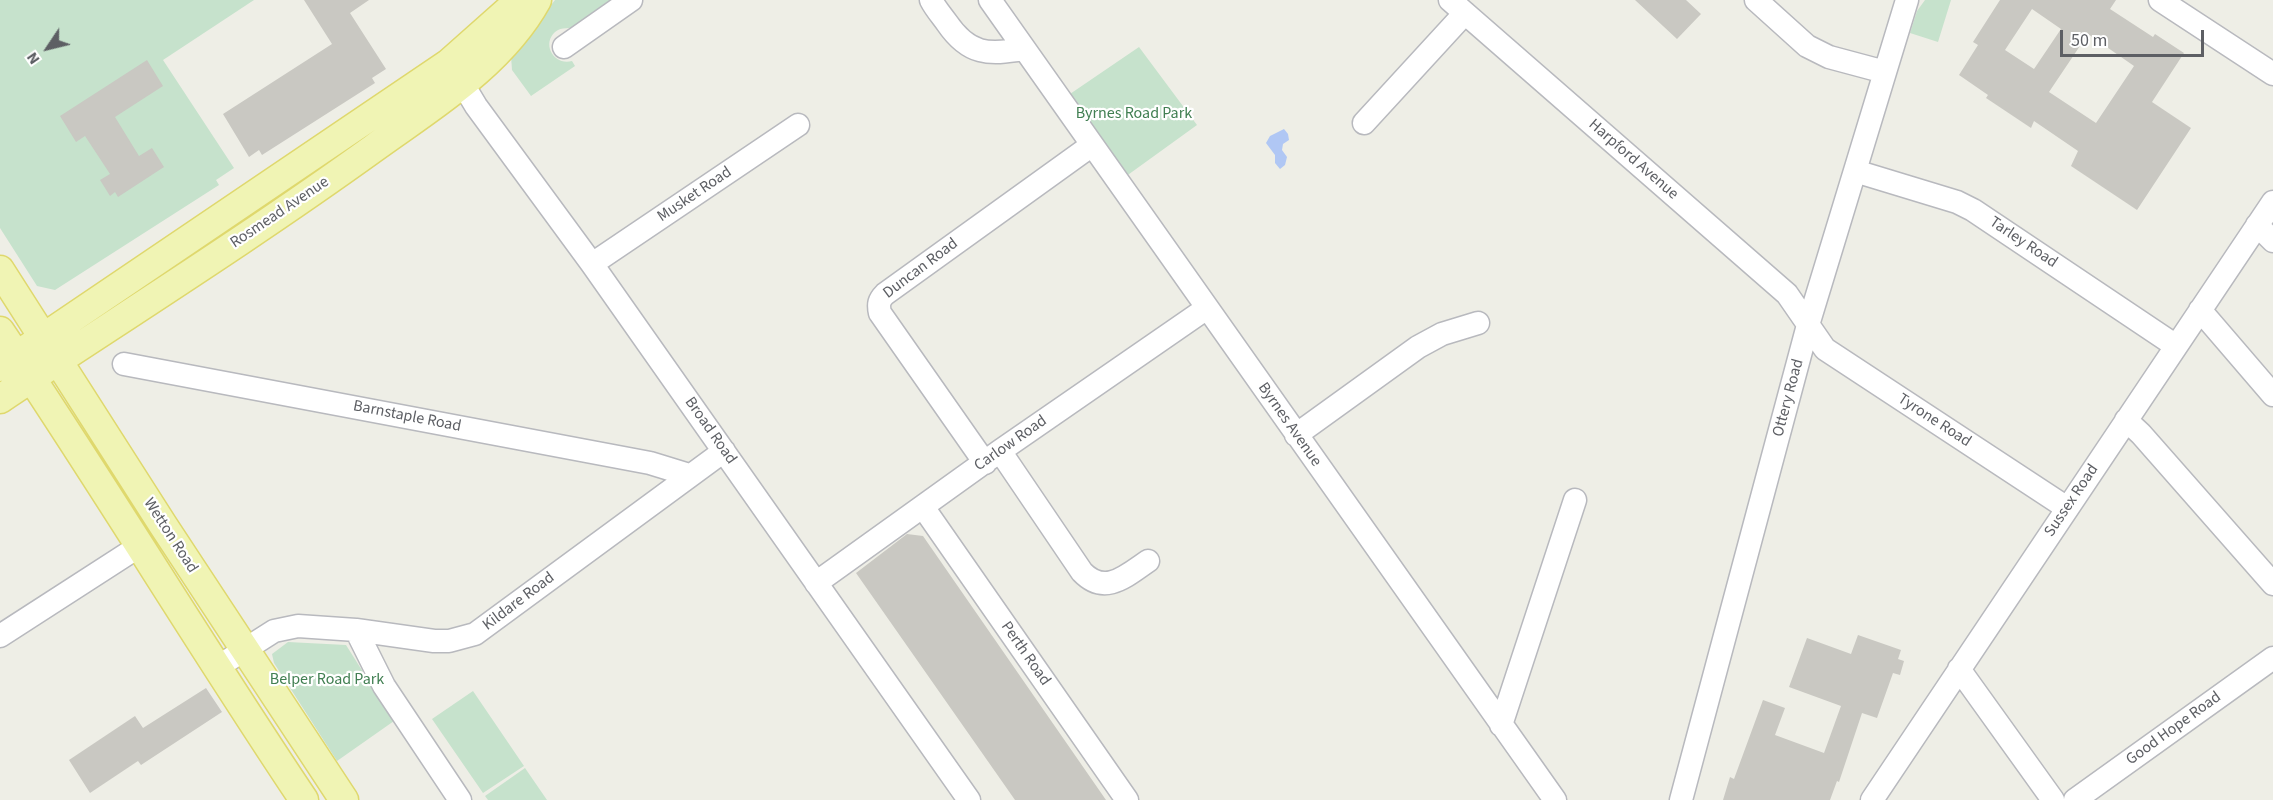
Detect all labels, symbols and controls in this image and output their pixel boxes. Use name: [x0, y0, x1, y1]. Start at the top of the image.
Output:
north arrow: [18, 18, 78, 78]
scale bar: [2063, 18, 2207, 56]
text: 50 m: [2071, 28, 2107, 53]
text: N: [21, 48, 45, 69]
park label: Byrnes Road Park: [1076, 104, 1192, 124]
street label: Harpford Avenue: [1584, 116, 1682, 204]
street label: Musket Road: [654, 163, 736, 227]
street label: Rosmead Avenue: [227, 173, 333, 253]
street label: Tarley Road: [1985, 213, 2061, 273]
street label: Duncan Road: [880, 235, 962, 303]
street label: Ottery Road: [1769, 357, 1809, 439]
street label: Byrnes Avenue: [1253, 379, 1325, 471]
street label: Tyrone Road: [1894, 390, 1974, 452]
street label: Broad Road: [680, 394, 740, 468]
street label: Barnstaple Road: [351, 397, 463, 437]
street label: Carlow Road: [971, 412, 1051, 476]
street label: Sussex Road: [2041, 461, 2103, 541]
street label: Wetton Road: [139, 495, 201, 577]
street label: Kildare Road: [479, 569, 559, 635]
street label: Perth Road: [996, 618, 1054, 690]
park label: Belper Road Park: [270, 670, 384, 690]
street label: Good Hope Road: [2123, 688, 2225, 770]

